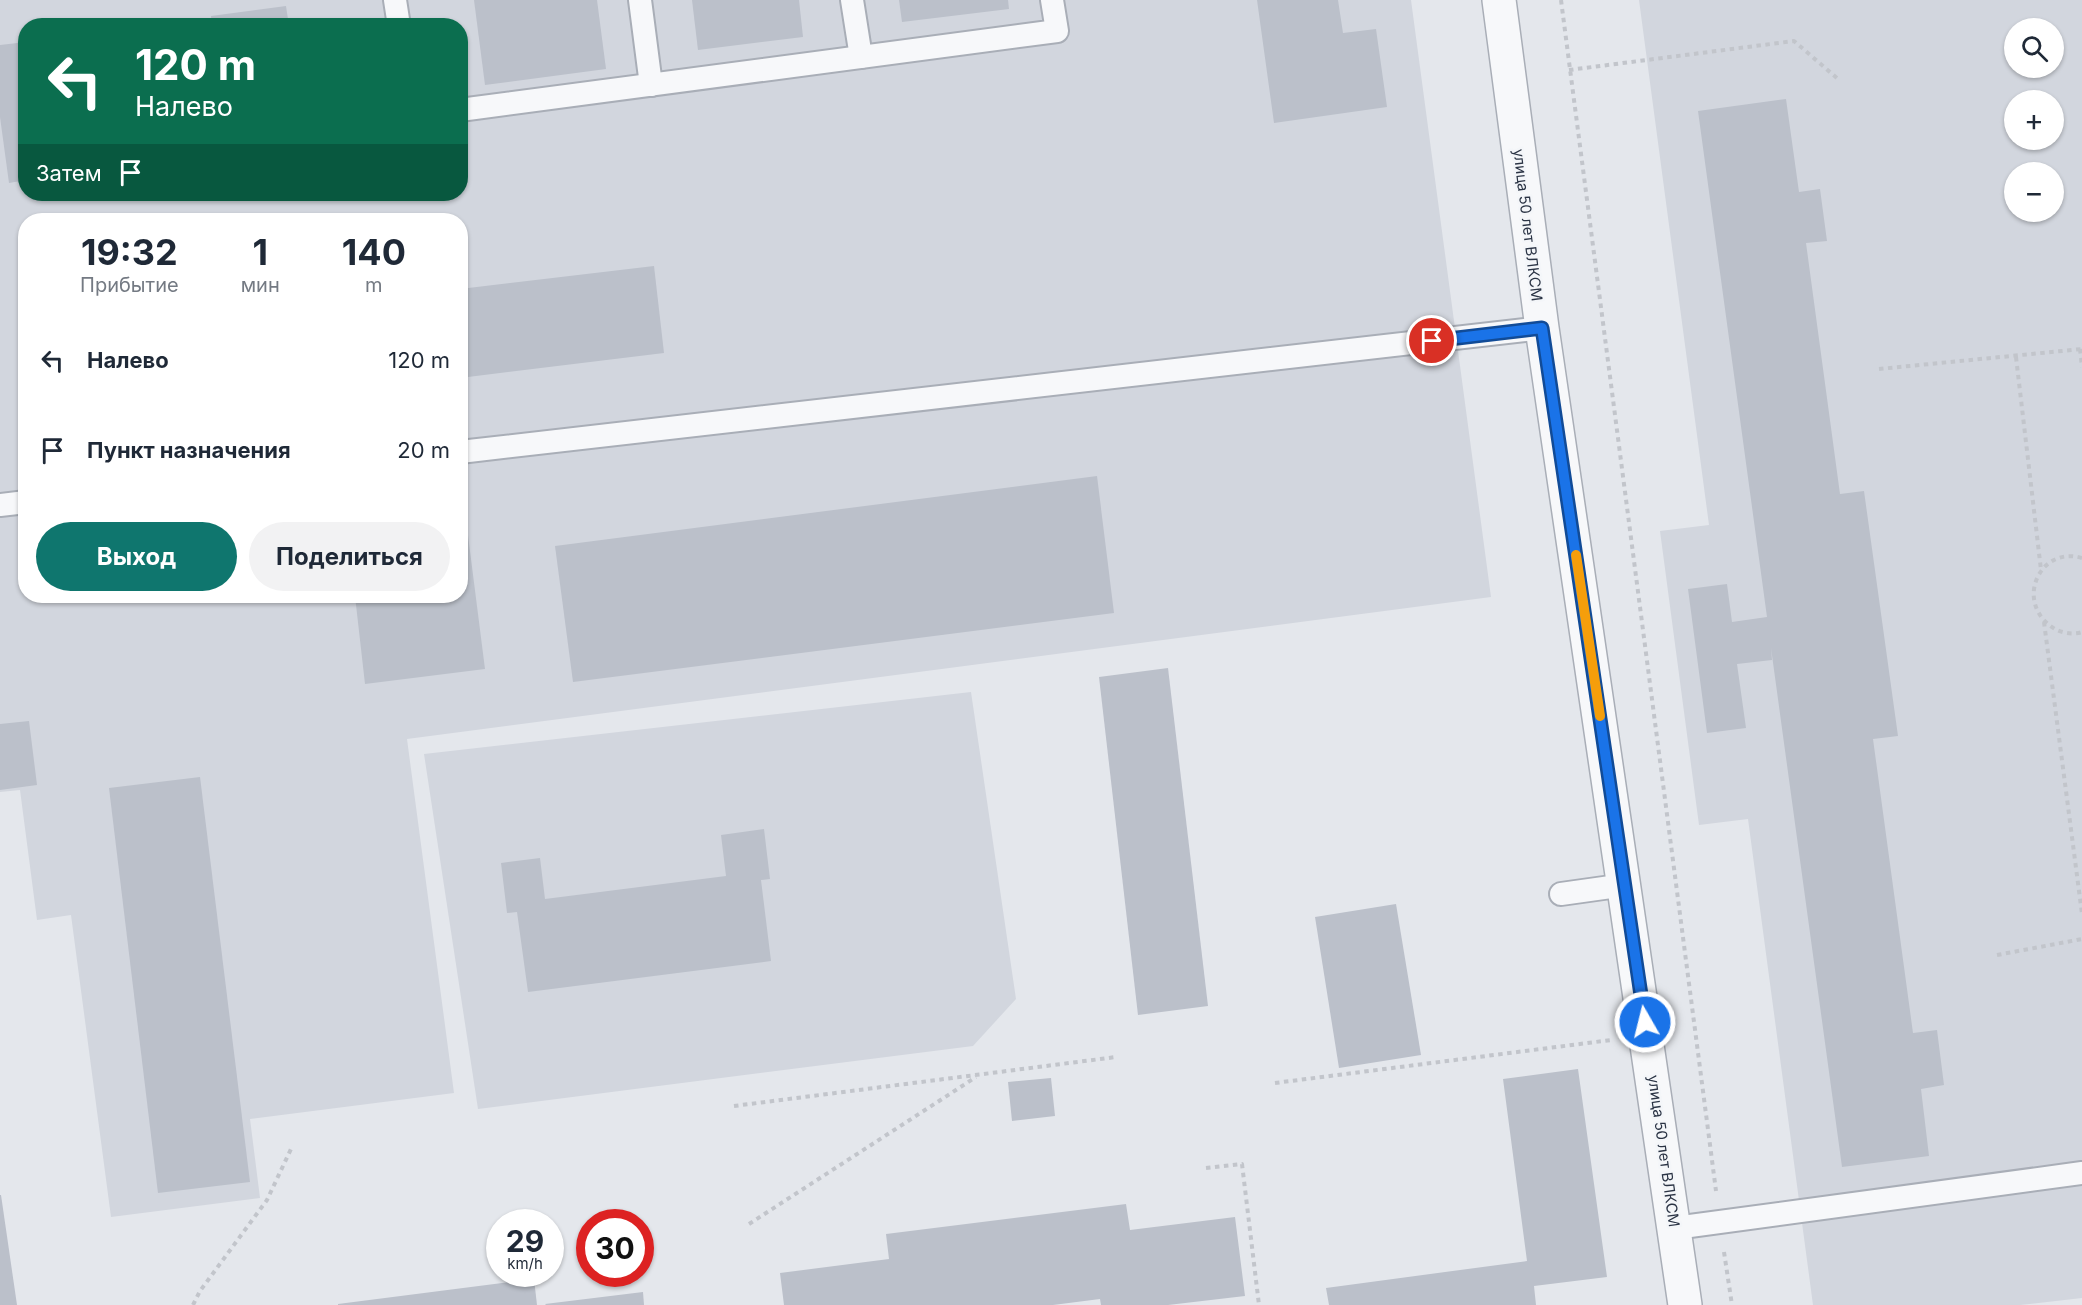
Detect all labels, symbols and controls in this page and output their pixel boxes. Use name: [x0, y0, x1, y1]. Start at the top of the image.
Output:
map controls: [2004, 18, 2064, 222]
button: search: [2004, 18, 2064, 78]
text: 120 m: [135, 39, 256, 90]
icon: left: [36, 42, 114, 120]
text: Налево: [135, 90, 233, 123]
button: +: [2004, 90, 2064, 150]
street label: улица 50 лет ВЛКСМ: [1509, 148, 1547, 302]
icon: arrive: [114, 156, 147, 189]
text: Затем: [36, 160, 102, 186]
button: −: [2004, 162, 2064, 222]
text: 19:32: [81, 230, 178, 274]
text: 1: [252, 230, 268, 274]
text: 140: [342, 230, 406, 274]
text: Прибытие: [80, 273, 179, 297]
text: мин: [241, 273, 280, 297]
text: m: [365, 273, 383, 297]
pin: [1406, 315, 1457, 366]
icon: arrive: [1415, 324, 1448, 357]
icon: left: [36, 344, 69, 377]
text: Налево: [87, 347, 169, 373]
text: 120 m: [388, 347, 450, 373]
icon: arrive: [36, 434, 69, 467]
text: Пункт назначения: [87, 437, 291, 463]
text: 20 m: [397, 437, 450, 463]
button: Выход: [36, 522, 237, 591]
button: Поделиться: [249, 522, 450, 591]
position arrow: [1613, 990, 1677, 1054]
street label: улица 50 лет ВЛКСМ: [1644, 1074, 1684, 1228]
speed limit sign: 30: [576, 1209, 654, 1287]
text: 29: [506, 1223, 544, 1259]
text: km/h: [507, 1254, 543, 1273]

